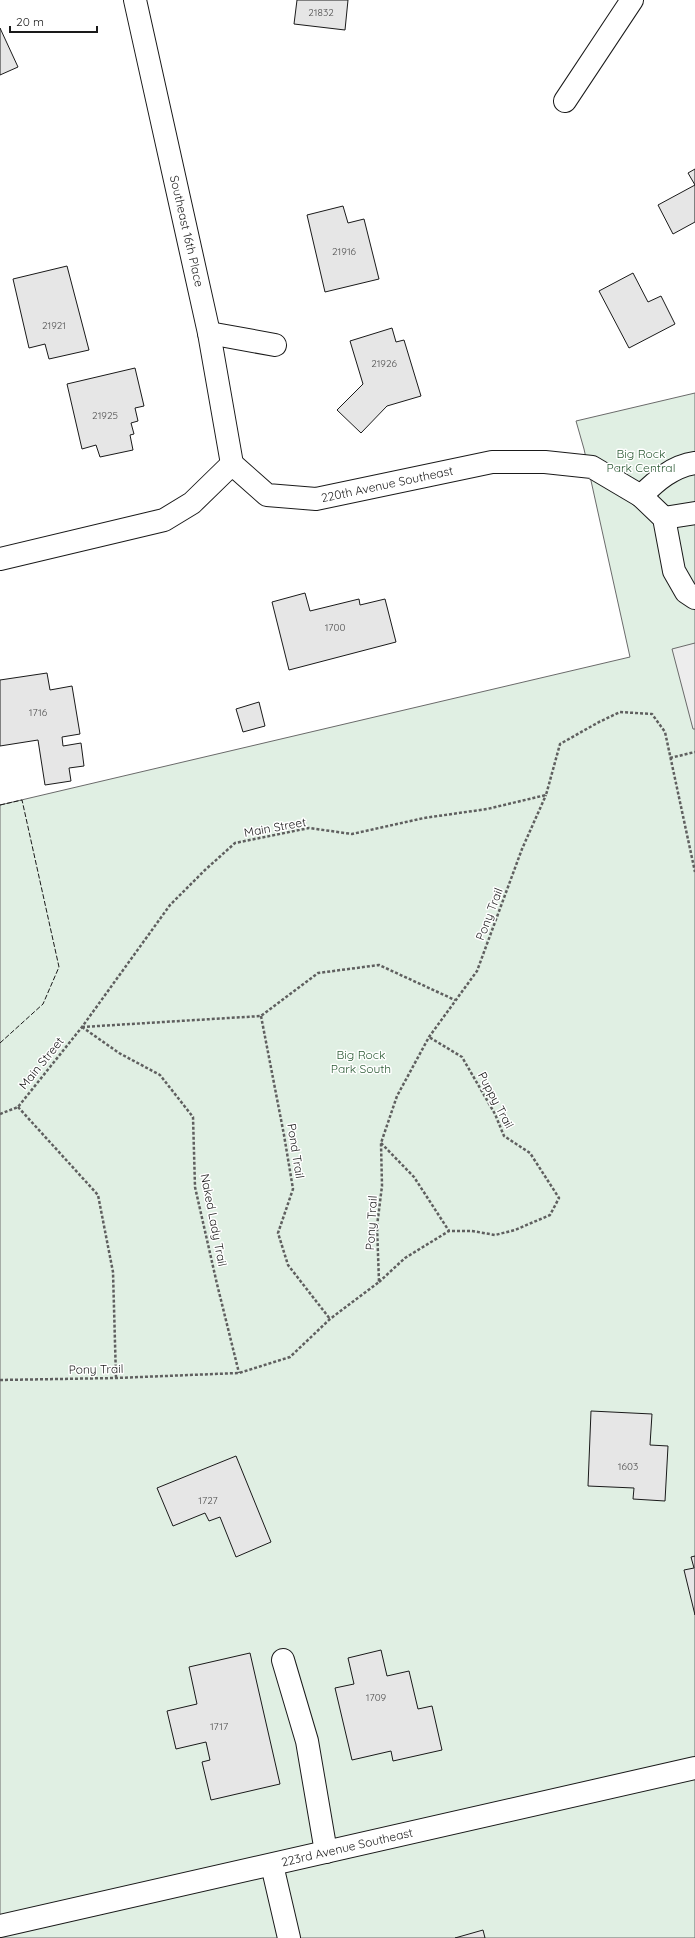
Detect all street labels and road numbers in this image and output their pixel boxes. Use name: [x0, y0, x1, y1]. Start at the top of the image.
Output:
street label: Southeast 16th Place: [167, 174, 207, 288]
street label: 220th Avenue Southeast: [320, 463, 454, 505]
street label: Main Street: [243, 814, 307, 840]
street label: Pony Trail: [472, 886, 506, 942]
street label: Main Street: [15, 1034, 67, 1092]
street label: Puppy Trail: [475, 1069, 517, 1131]
street label: Pond Trail: [284, 1122, 308, 1180]
street label: Naked Lady Trail: [198, 1172, 230, 1268]
street label: Pony Trail: [362, 1195, 380, 1251]
street label: Pony Trail: [68, 1361, 124, 1377]
street label: 223rd Avenue Southeast: [280, 1825, 414, 1869]

